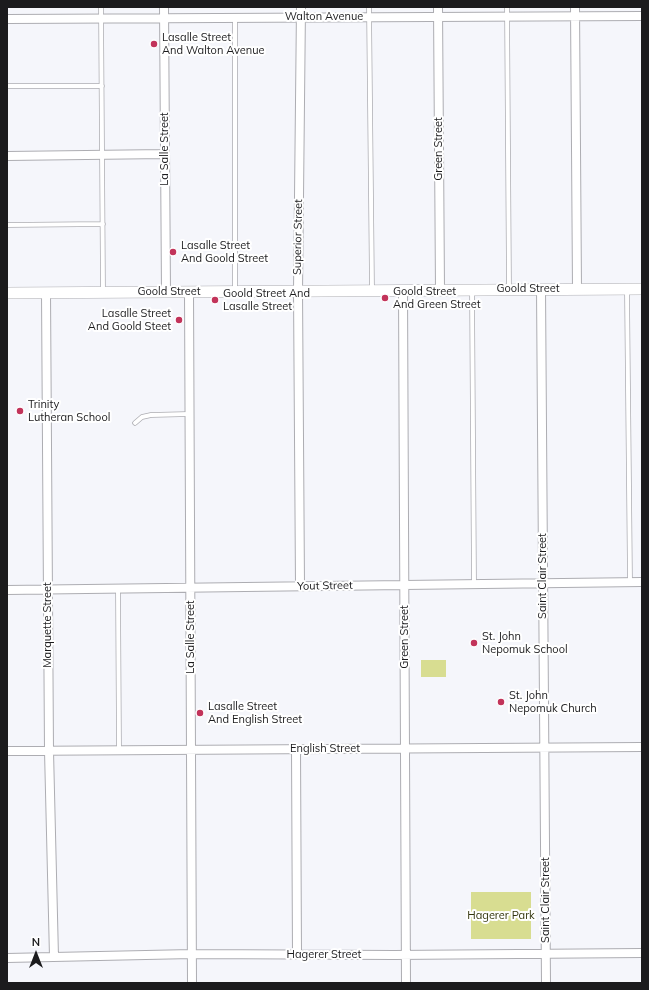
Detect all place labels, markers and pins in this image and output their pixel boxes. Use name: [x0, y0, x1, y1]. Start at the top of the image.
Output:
place label: Lasalle Street And Walton Avenue: [162, 31, 265, 57]
marker: Lasalle Street And Walton Avenue: [149, 39, 159, 49]
place label: Lasalle Street And Goold Street: [181, 239, 268, 265]
marker: Lasalle Street And Goold Street: [168, 247, 178, 257]
place label: Goold Street And Green Street: [393, 285, 481, 311]
place label: Goold Street And Lasalle Street: [223, 287, 310, 313]
marker: Goold Street And Green Street: [380, 293, 390, 303]
marker: Goold Street And Lasalle Street: [210, 295, 220, 305]
place label: Lasalle Street And Goold Steet: [88, 307, 171, 333]
marker: Lasalle Street And Goold Steet: [174, 315, 184, 325]
place label: Trinity Lutheran School: [28, 398, 110, 424]
marker: Trinity Lutheran School: [15, 406, 25, 416]
place label: St. John Nepomuk School: [482, 630, 568, 656]
marker: St. John Nepomuk School: [469, 638, 479, 648]
place label: St. John Nepomuk Church: [509, 689, 597, 715]
marker: St. John Nepomuk Church: [496, 697, 506, 707]
place label: Lasalle Street And English Street: [208, 700, 302, 726]
marker: Lasalle Street And English Street: [195, 708, 205, 718]

